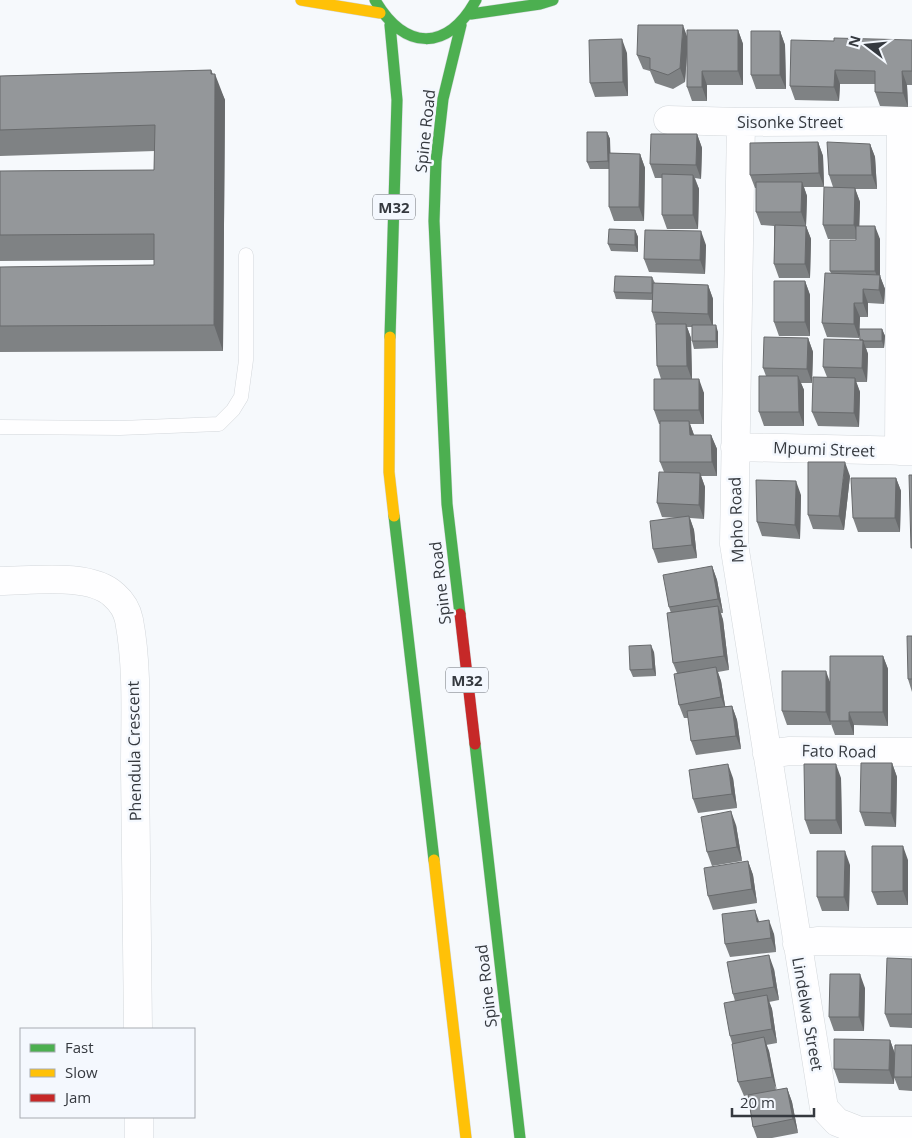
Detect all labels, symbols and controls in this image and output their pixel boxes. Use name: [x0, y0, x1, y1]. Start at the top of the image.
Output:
north arrow: [842, 20, 892, 70]
text: N: [843, 33, 865, 49]
street label: Spine Road: [410, 88, 440, 174]
street label: Sisonke Street: [737, 111, 843, 133]
road number: M32: [373, 194, 415, 220]
street label: Mpumi Street: [773, 436, 875, 462]
street label: Mpho Road: [724, 477, 748, 563]
street label: Spine Road: [424, 540, 456, 626]
road number: M32: [446, 668, 488, 692]
street label: Phendula Crescent: [122, 680, 146, 821]
street label: Fato Road: [801, 739, 877, 763]
street label: Spine Road: [470, 943, 502, 1029]
street label: Lindelwa Street: [787, 955, 829, 1073]
legend: [20, 1028, 195, 1118]
text: Fast: [65, 1037, 94, 1057]
text: Slow: [65, 1062, 98, 1082]
scale bar: [732, 1086, 814, 1118]
text: Jam: [63, 1087, 91, 1107]
text: 20 m: [740, 1092, 775, 1112]

